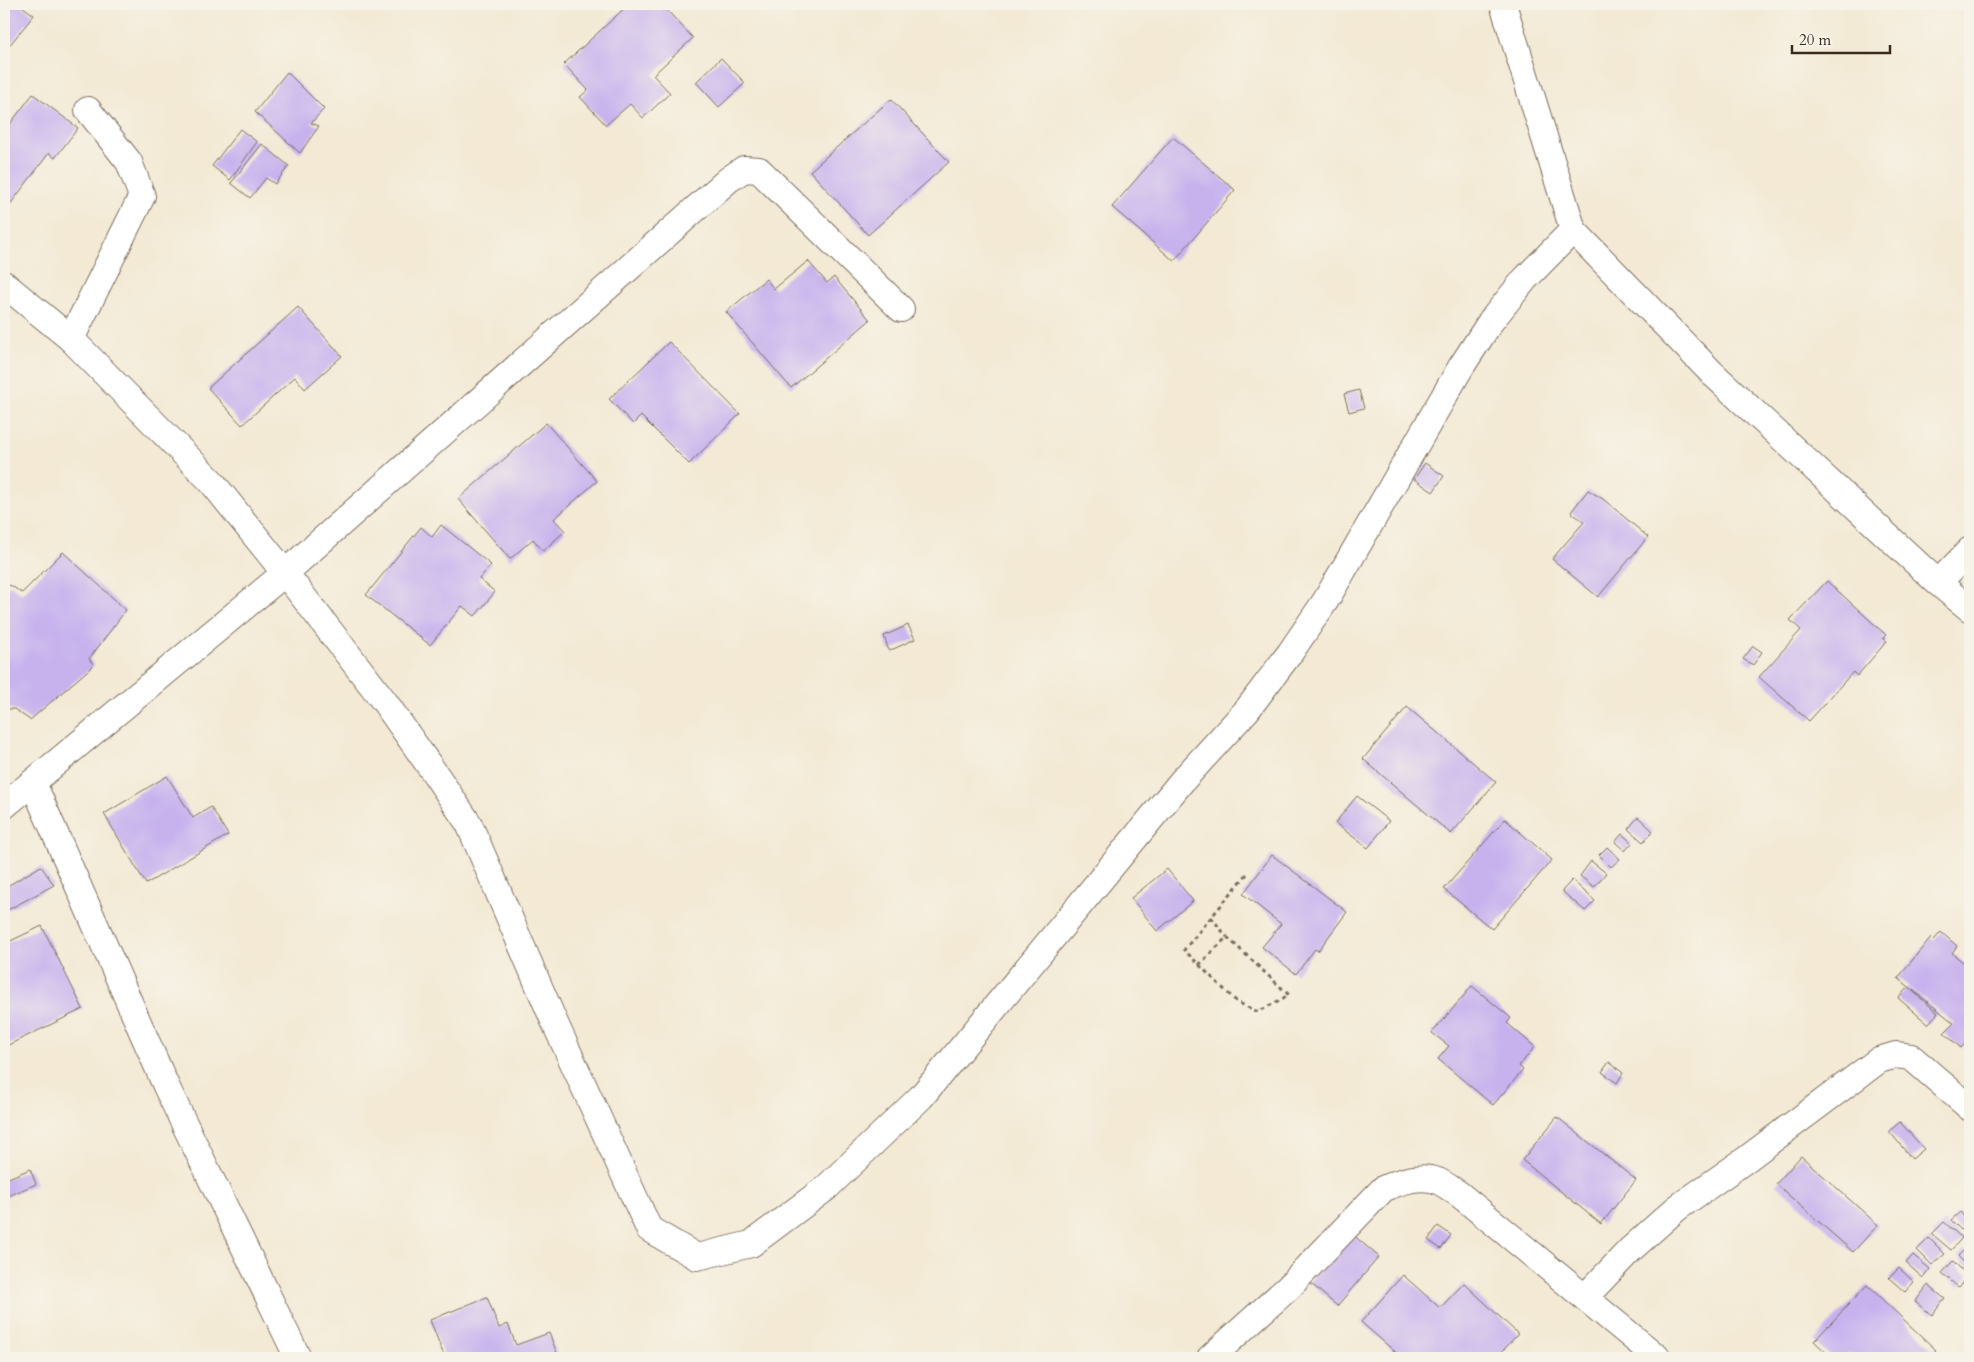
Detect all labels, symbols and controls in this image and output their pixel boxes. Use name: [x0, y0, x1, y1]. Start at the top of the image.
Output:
scale bar: [1792, 22, 1889, 54]
text: 20 m: [1799, 30, 1831, 50]

